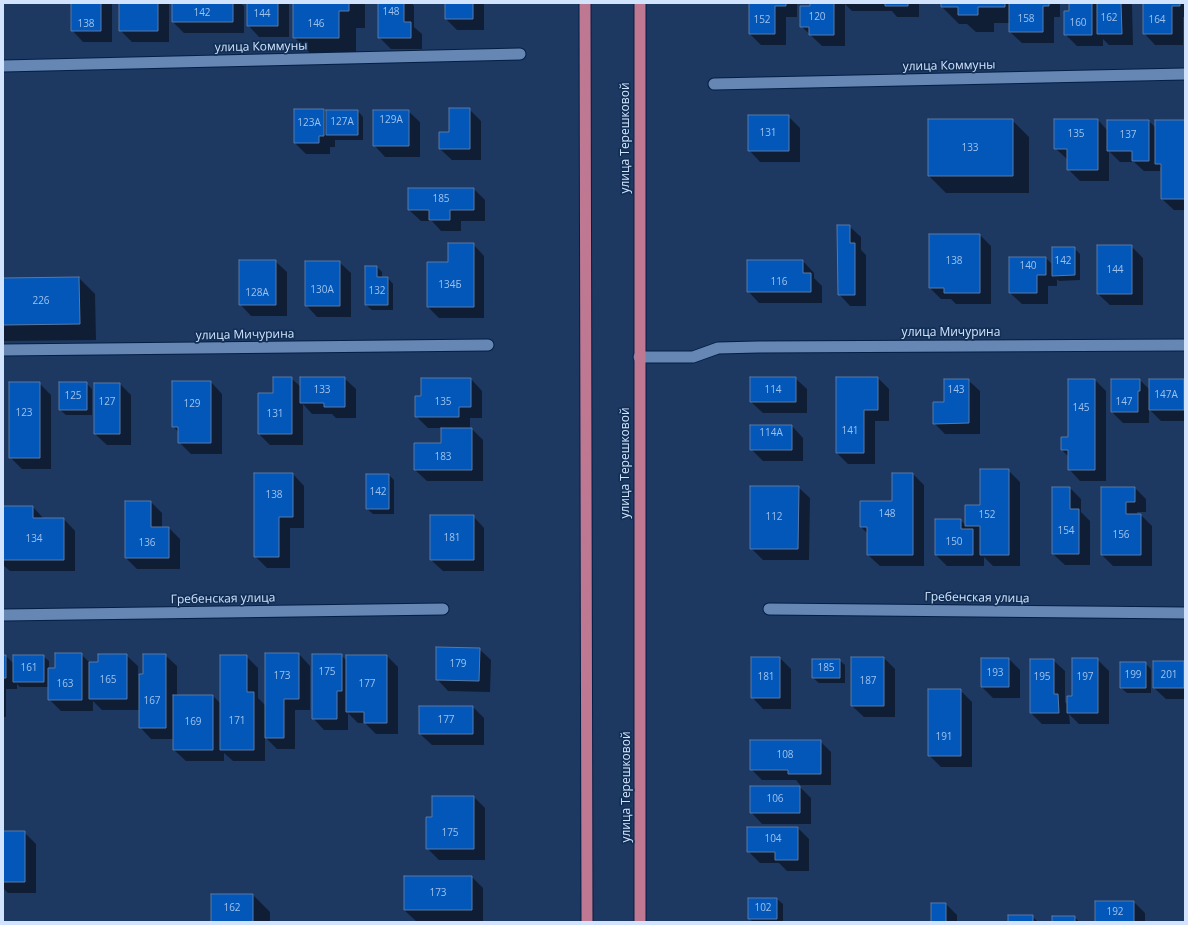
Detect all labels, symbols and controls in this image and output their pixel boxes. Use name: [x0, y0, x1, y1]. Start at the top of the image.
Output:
house number: 148: [382, 6, 400, 18]
house number: 142: [193, 7, 211, 19]
house number: 144: [253, 8, 271, 20]
house number: 120: [808, 11, 826, 23]
house number: 162: [1100, 12, 1118, 24]
house number: 158: [1017, 13, 1035, 25]
house number: 152: [753, 14, 771, 26]
house number: 164: [1148, 14, 1166, 26]
house number: 160: [1069, 17, 1087, 29]
house number: 138: [77, 18, 95, 30]
house number: 146: [307, 18, 325, 30]
street label: улица Коммуны: [214, 39, 308, 55]
street label: улица Коммуны: [902, 58, 996, 74]
street label: улица Терешковой: [619, 82, 633, 194]
house number: 129А: [379, 114, 403, 126]
house number: 127А: [330, 116, 354, 128]
house number: 123А: [297, 117, 321, 129]
house number: 131: [759, 127, 777, 139]
house number: 135: [1067, 128, 1085, 140]
house number: 137: [1119, 129, 1137, 141]
house number: 133: [961, 142, 979, 154]
house number: 185: [432, 193, 450, 205]
house number: 138: [945, 255, 963, 267]
house number: 142: [1054, 255, 1072, 267]
house number: 140: [1019, 260, 1037, 272]
house number: 144: [1106, 264, 1124, 276]
house number: 116: [770, 276, 788, 288]
house number: 134Б: [438, 279, 462, 291]
house number: 130А: [310, 284, 334, 296]
house number: 132: [368, 285, 386, 297]
house number: 128А: [245, 287, 269, 299]
house number: 226: [32, 295, 50, 307]
street label: улица Мичурина: [902, 326, 1000, 340]
street label: улица Мичурина: [196, 327, 294, 343]
house number: 133: [313, 384, 331, 396]
house number: 114: [764, 384, 782, 396]
house number: 143: [947, 384, 965, 396]
house number: 147А: [1154, 389, 1178, 401]
house number: 125: [64, 390, 82, 402]
house number: 127: [98, 396, 116, 408]
house number: 135: [434, 396, 452, 408]
house number: 147: [1115, 396, 1133, 408]
house number: 129: [183, 398, 201, 410]
house number: 145: [1072, 402, 1090, 414]
house number: 123: [15, 407, 33, 419]
street label: улица Терешковой: [619, 407, 633, 519]
house number: 131: [266, 408, 284, 420]
house number: 141: [841, 425, 859, 437]
house number: 114А: [759, 427, 783, 439]
house number: 183: [434, 451, 452, 463]
house number: 142: [369, 486, 387, 498]
house number: 138: [265, 489, 283, 501]
house number: 148: [878, 508, 896, 520]
house number: 152: [978, 509, 996, 521]
house number: 112: [765, 511, 783, 523]
house number: 154: [1057, 525, 1075, 537]
house number: 156: [1112, 529, 1130, 541]
house number: 181: [443, 532, 461, 544]
house number: 134: [25, 533, 43, 545]
house number: 150: [945, 536, 963, 548]
house number: 136: [138, 537, 156, 549]
street label: Гребенская улица: [924, 590, 1030, 606]
street label: Гребенская улица: [170, 591, 276, 607]
house number: 179: [449, 658, 467, 670]
house number: 161: [20, 662, 38, 674]
house number: 185: [817, 662, 835, 674]
house number: 175: [318, 666, 336, 678]
house number: 193: [986, 667, 1004, 679]
house number: 199: [1124, 669, 1142, 681]
house number: 201: [1160, 669, 1178, 681]
house number: 173: [273, 670, 291, 682]
house number: 181: [757, 671, 775, 683]
house number: 195: [1033, 671, 1051, 683]
house number: 197: [1076, 671, 1094, 683]
house number: 165: [99, 674, 117, 686]
house number: 187: [859, 675, 877, 687]
house number: 163: [56, 678, 74, 690]
house number: 177: [358, 678, 376, 690]
house number: 167: [143, 695, 161, 707]
house number: 177: [437, 714, 455, 726]
house number: 171: [228, 715, 246, 727]
house number: 169: [184, 716, 202, 728]
street label: улица Терешковой: [620, 731, 634, 843]
house number: 191: [935, 731, 953, 743]
house number: 108: [776, 749, 794, 761]
house number: 106: [766, 793, 784, 805]
house number: 175: [441, 827, 459, 839]
house number: 104: [764, 833, 782, 845]
house number: 173: [429, 887, 447, 899]
house number: 162: [223, 902, 241, 914]
house number: 102: [754, 902, 772, 914]
house number: 192: [1106, 906, 1124, 918]

